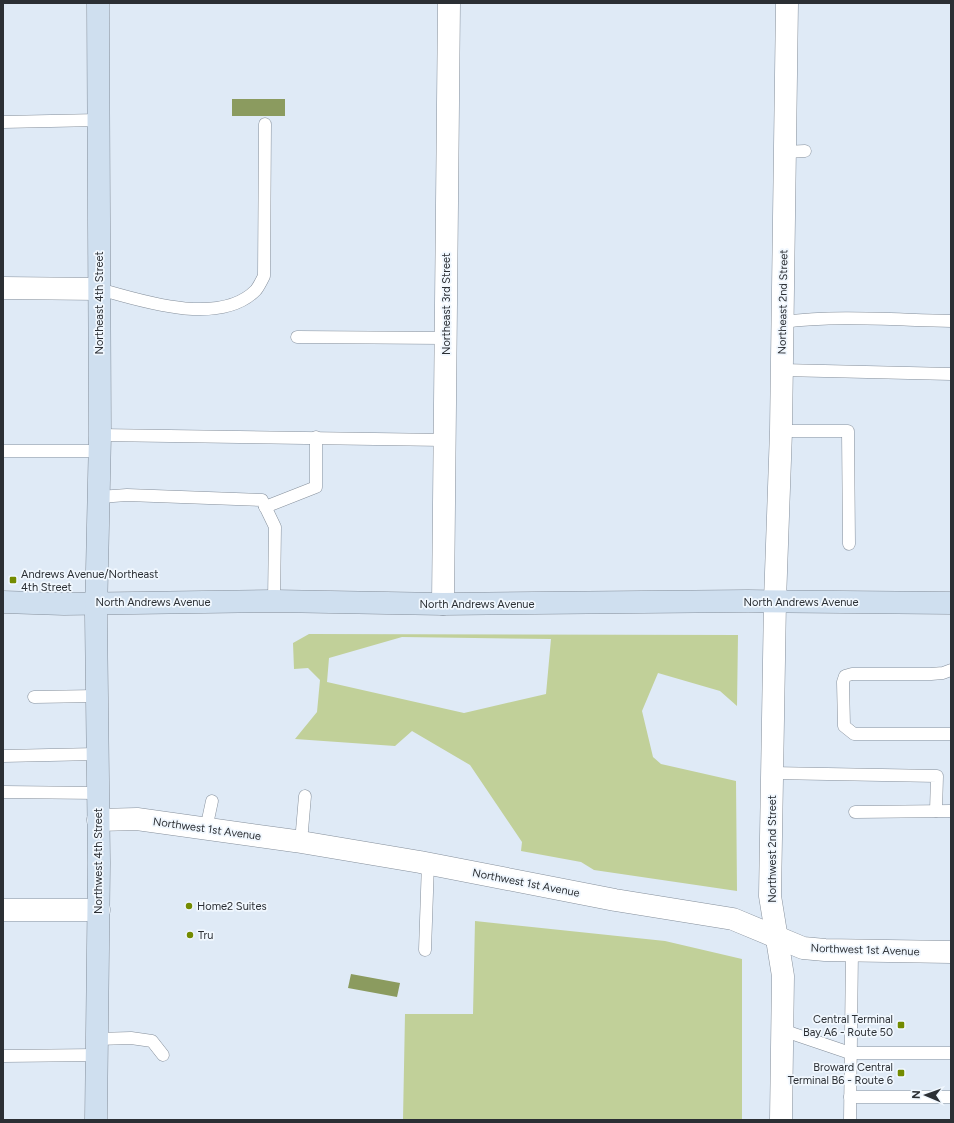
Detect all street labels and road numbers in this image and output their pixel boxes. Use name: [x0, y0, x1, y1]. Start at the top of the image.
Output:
street label: Northeast 2nd Street: [776, 250, 790, 354]
street label: Northeast 4th Street: [93, 251, 106, 355]
street label: Northeast 3rd Street: [440, 253, 453, 355]
street label: North Andrews Avenue: [96, 596, 210, 609]
street label: North Andrews Avenue: [744, 596, 858, 609]
street label: North Andrews Avenue: [420, 598, 534, 611]
street label: Northwest 2nd Street: [766, 795, 779, 903]
street label: Northwest 4th Street: [92, 808, 105, 914]
street label: Northwest 1st Avenue: [152, 815, 262, 843]
street label: Northwest 1st Avenue: [471, 866, 581, 900]
street label: Northwest 1st Avenue: [810, 942, 920, 958]

